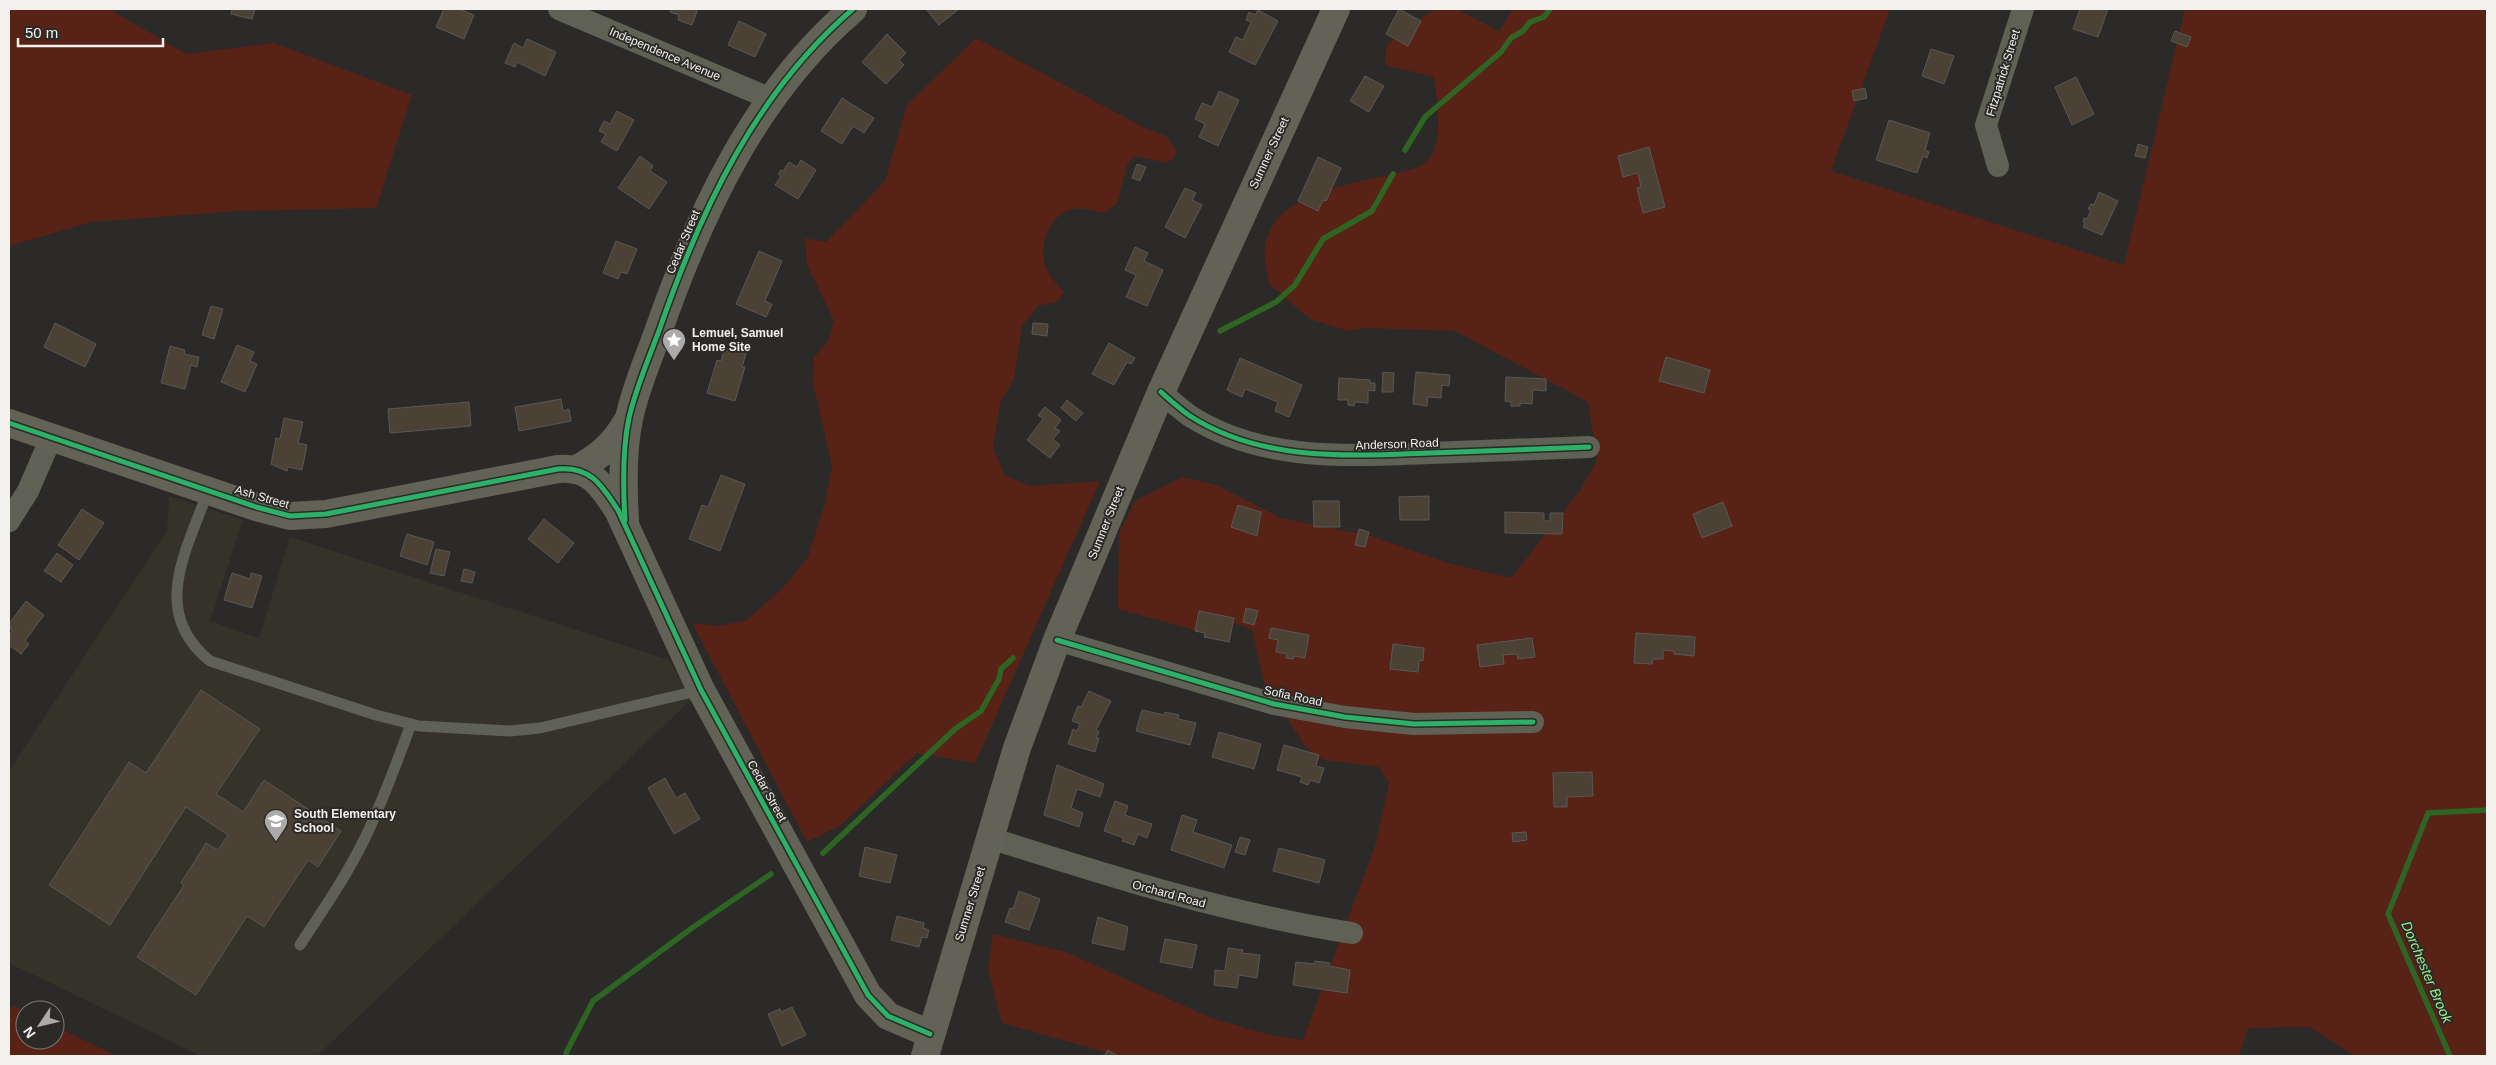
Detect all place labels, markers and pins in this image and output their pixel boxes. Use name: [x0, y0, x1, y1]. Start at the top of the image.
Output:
place label: Lemuel, Samuel Home Site: [692, 326, 783, 354]
place icon: Lemuel, Samuel Home Site: [661, 327, 687, 361]
place label: South Elementary School: [294, 807, 396, 835]
school or university icon: South Elementary School: [263, 808, 289, 842]

